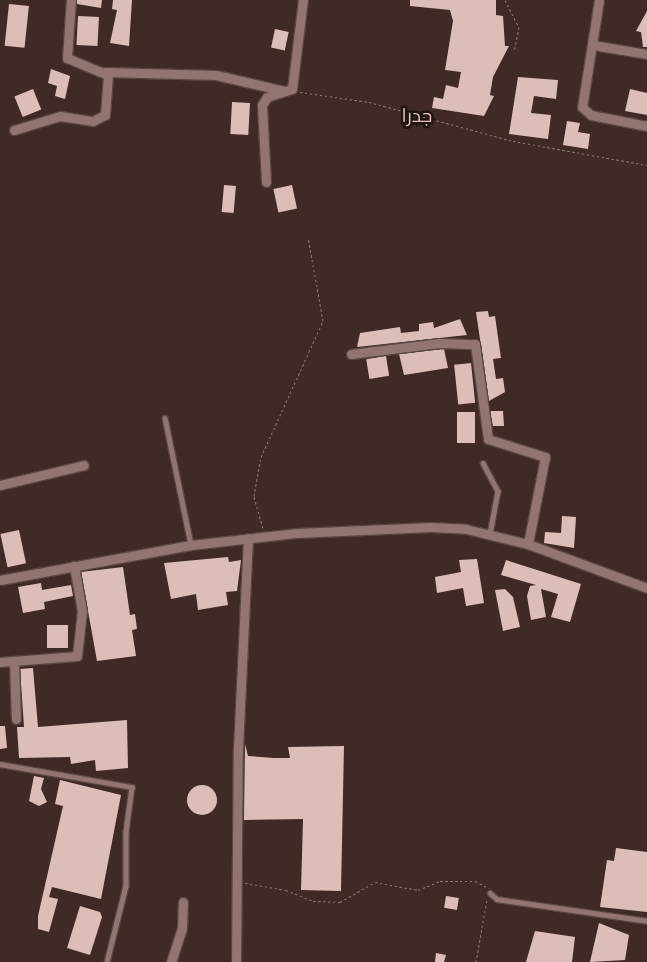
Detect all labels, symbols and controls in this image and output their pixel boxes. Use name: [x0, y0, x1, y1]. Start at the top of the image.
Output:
district label: جدرا: [402, 105, 432, 127]

